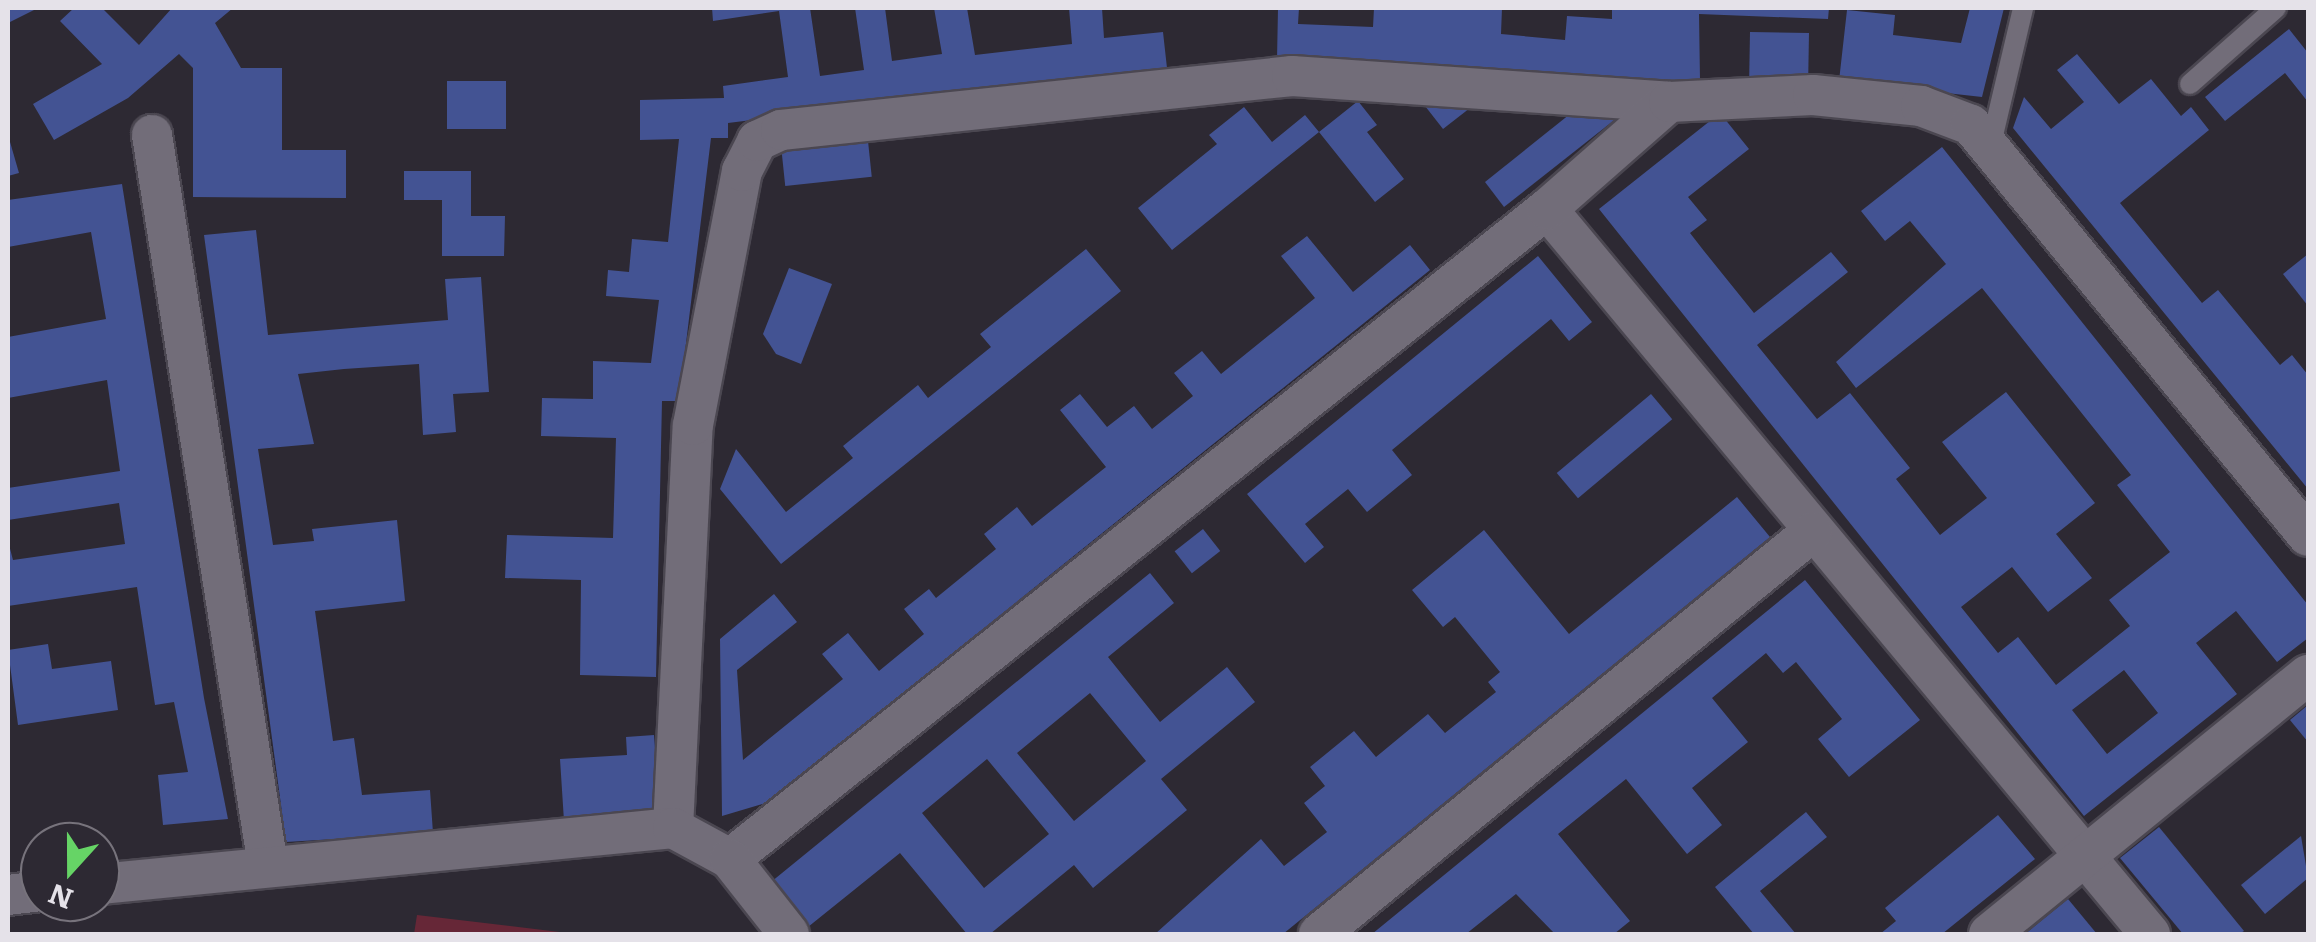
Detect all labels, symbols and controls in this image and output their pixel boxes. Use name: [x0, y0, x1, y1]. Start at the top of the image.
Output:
north arrow: [20, 822, 120, 922]
text: N: [41, 874, 78, 922]

